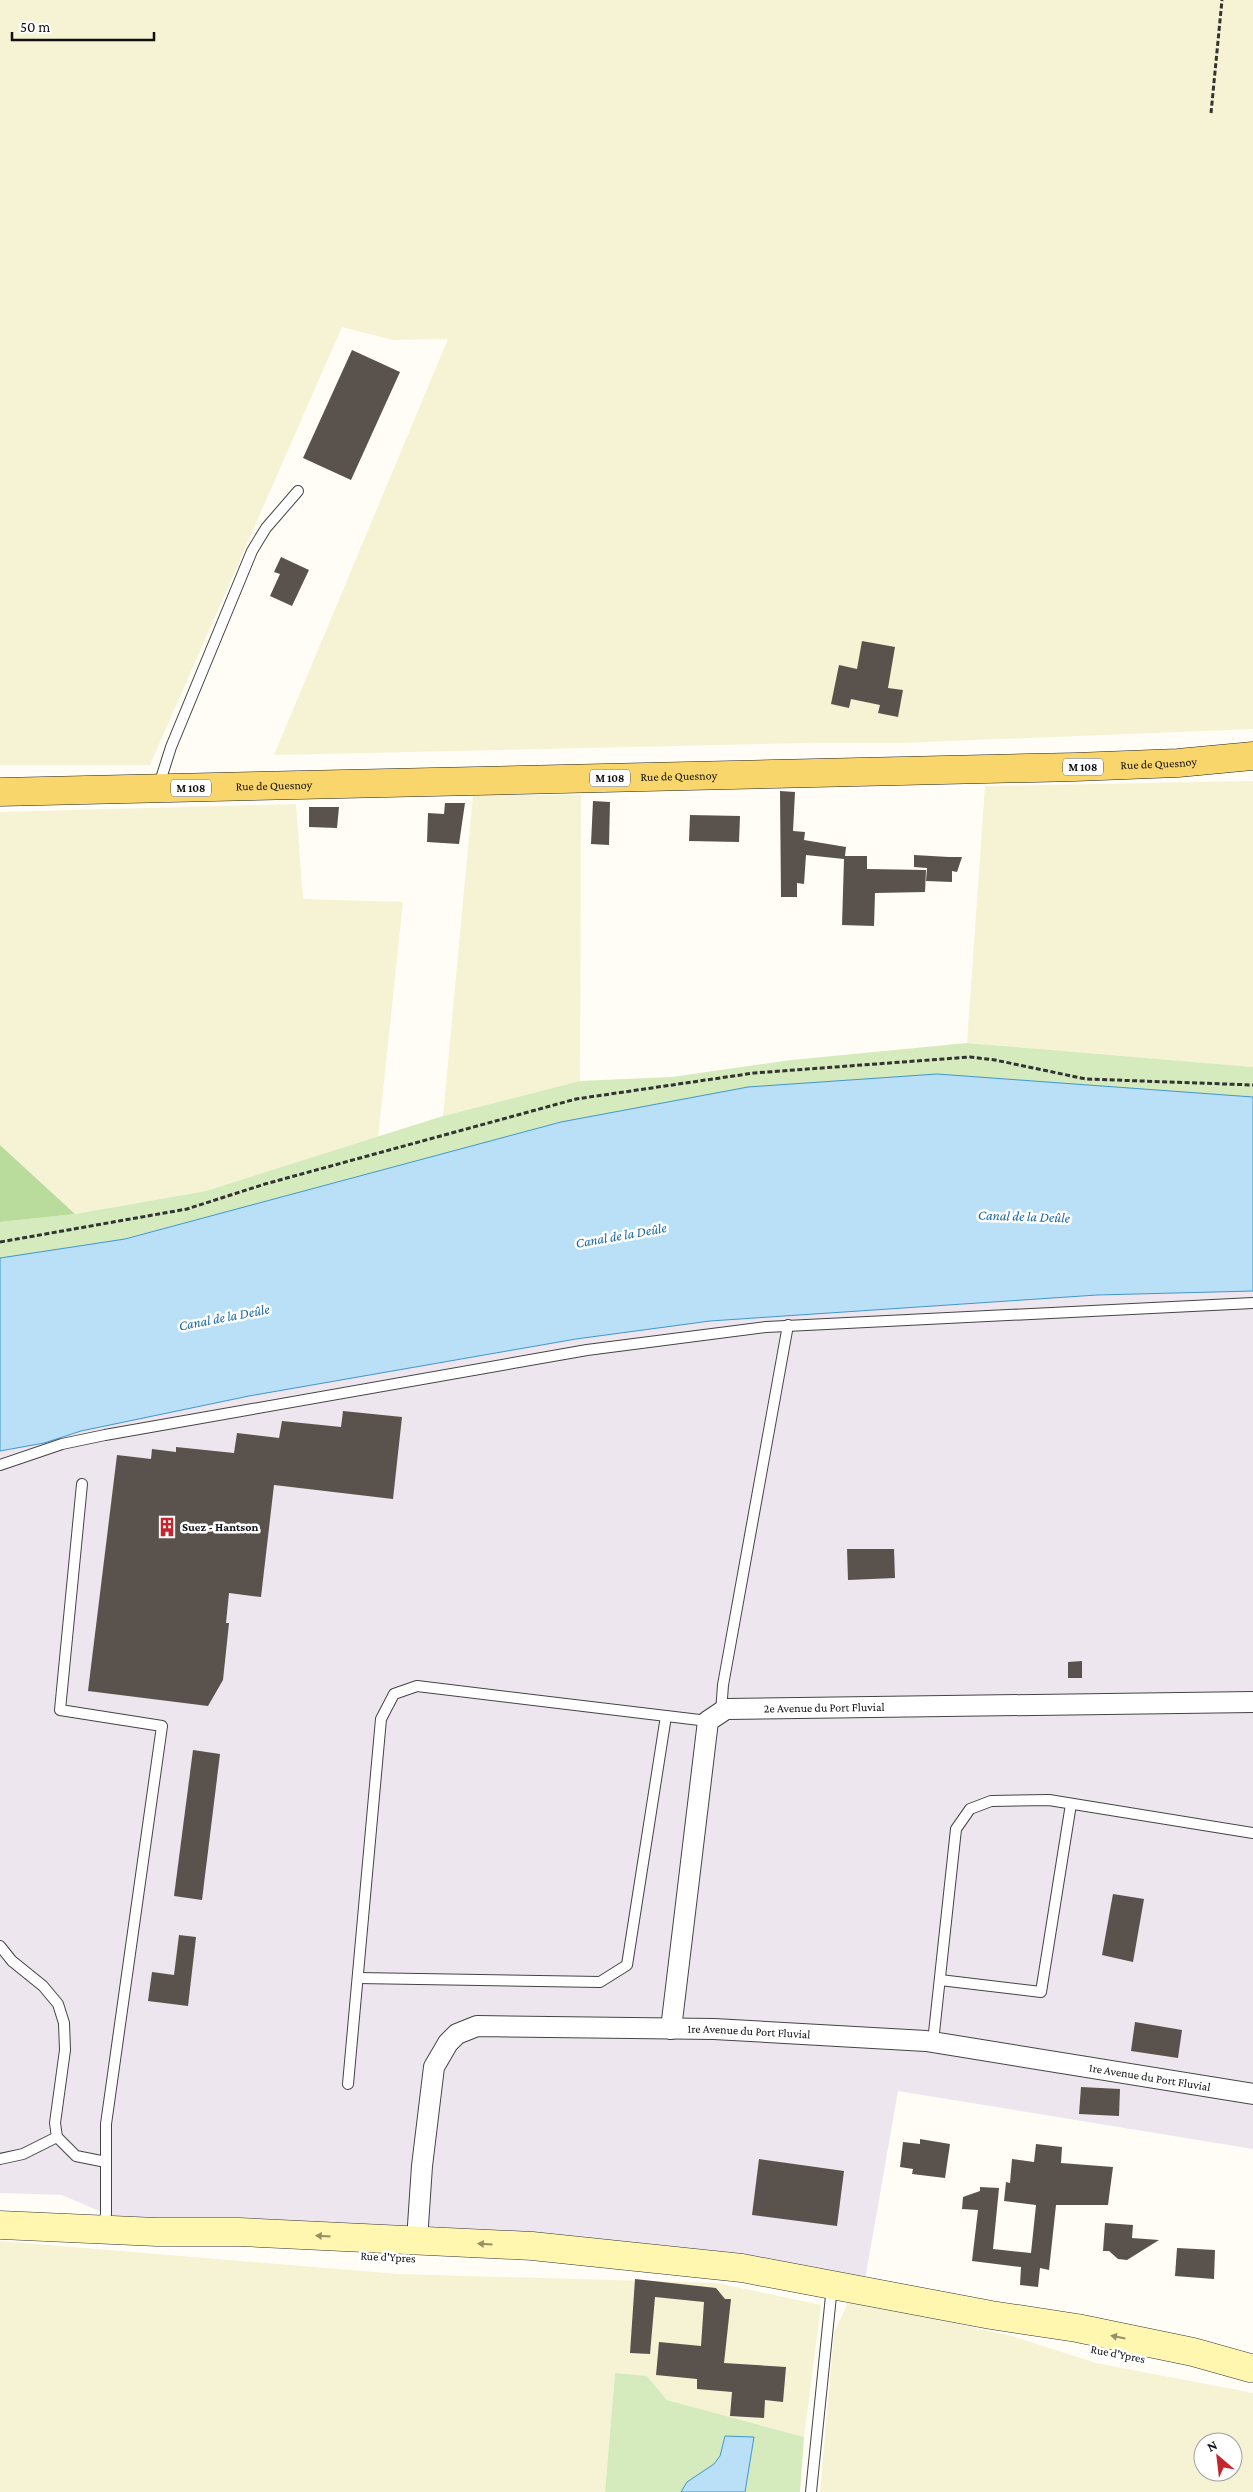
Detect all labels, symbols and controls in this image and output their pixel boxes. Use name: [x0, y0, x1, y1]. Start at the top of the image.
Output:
scale bar: [12, 10, 155, 42]
text: 50 m: [20, 19, 50, 35]
street label: Rue de Quesnoy: [1120, 754, 1198, 772]
road number: M 108: [1063, 759, 1103, 776]
street label: Rue de Quesnoy: [640, 768, 718, 784]
road number: M 108: [590, 770, 630, 786]
street label: Rue de Quesnoy: [235, 778, 313, 794]
road number: M 108: [171, 780, 211, 796]
water label: Canal de la Deûle: [978, 1206, 1071, 1226]
water label: Canal de la Deûle: [574, 1219, 668, 1251]
water label: Canal de la Deûle: [177, 1300, 271, 1334]
building icon: Suez - Hantson: [156, 1516, 178, 1538]
place label: Suez - Hantson: [182, 1520, 258, 1534]
street label: 2e Avenue du Port Fluvial: [764, 1700, 885, 1715]
street label: 1re Avenue du Port Fluvial: [687, 2022, 811, 2041]
street label: 1re Avenue du Port Fluvial: [1088, 2060, 1212, 2094]
one-way arrow: [314, 2232, 330, 2240]
one-way arrow: [477, 2239, 493, 2247]
street label: Rue d'Ypres: [360, 2249, 416, 2265]
one-way arrow: [1109, 2332, 1125, 2340]
street label: Rue d'Ypres: [1089, 2342, 1147, 2366]
north arrow: [1193, 2432, 1243, 2482]
text: N: [1204, 2436, 1220, 2455]

